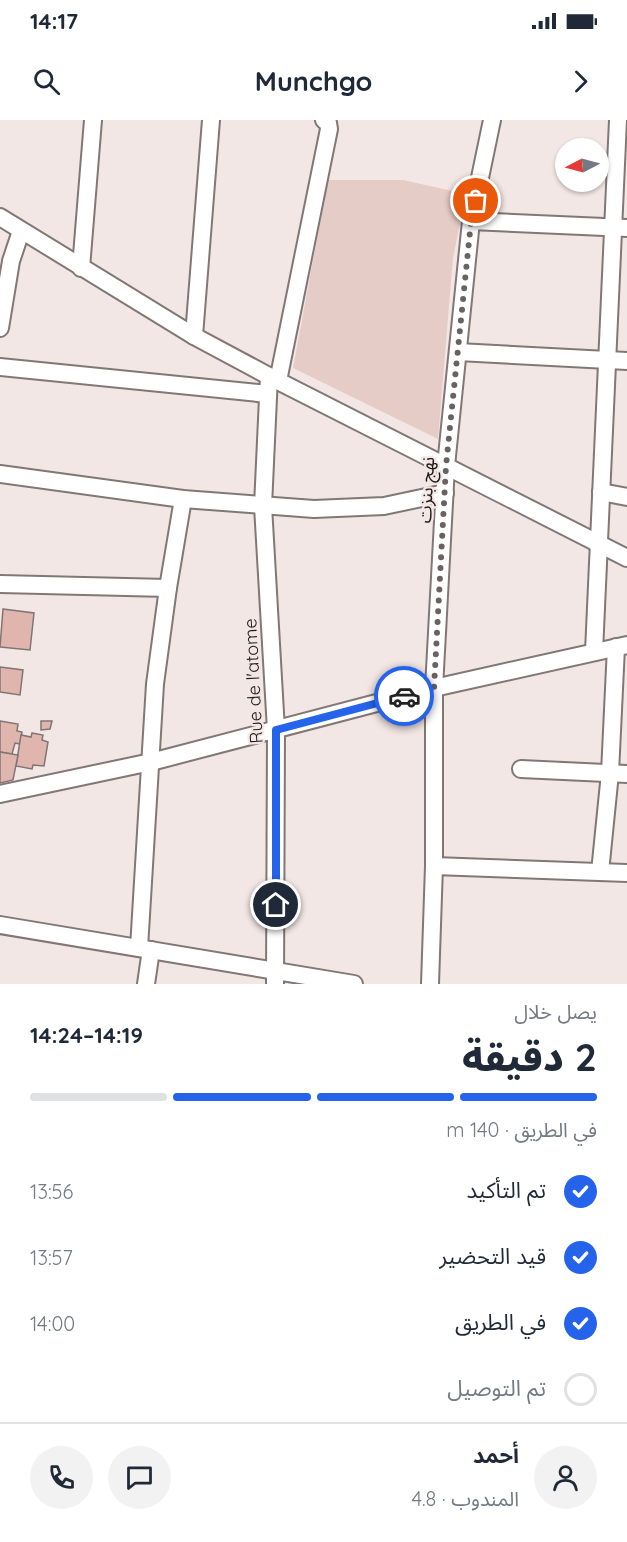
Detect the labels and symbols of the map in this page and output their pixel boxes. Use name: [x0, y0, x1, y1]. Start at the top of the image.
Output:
north arrow: [555, 138, 609, 192]
pin: [450, 175, 501, 226]
street label: نهج بنزت: [413, 456, 441, 524]
street label: Rue de l'atome: [238, 618, 268, 744]
courier: [374, 666, 434, 726]
pin: [250, 879, 301, 930]

